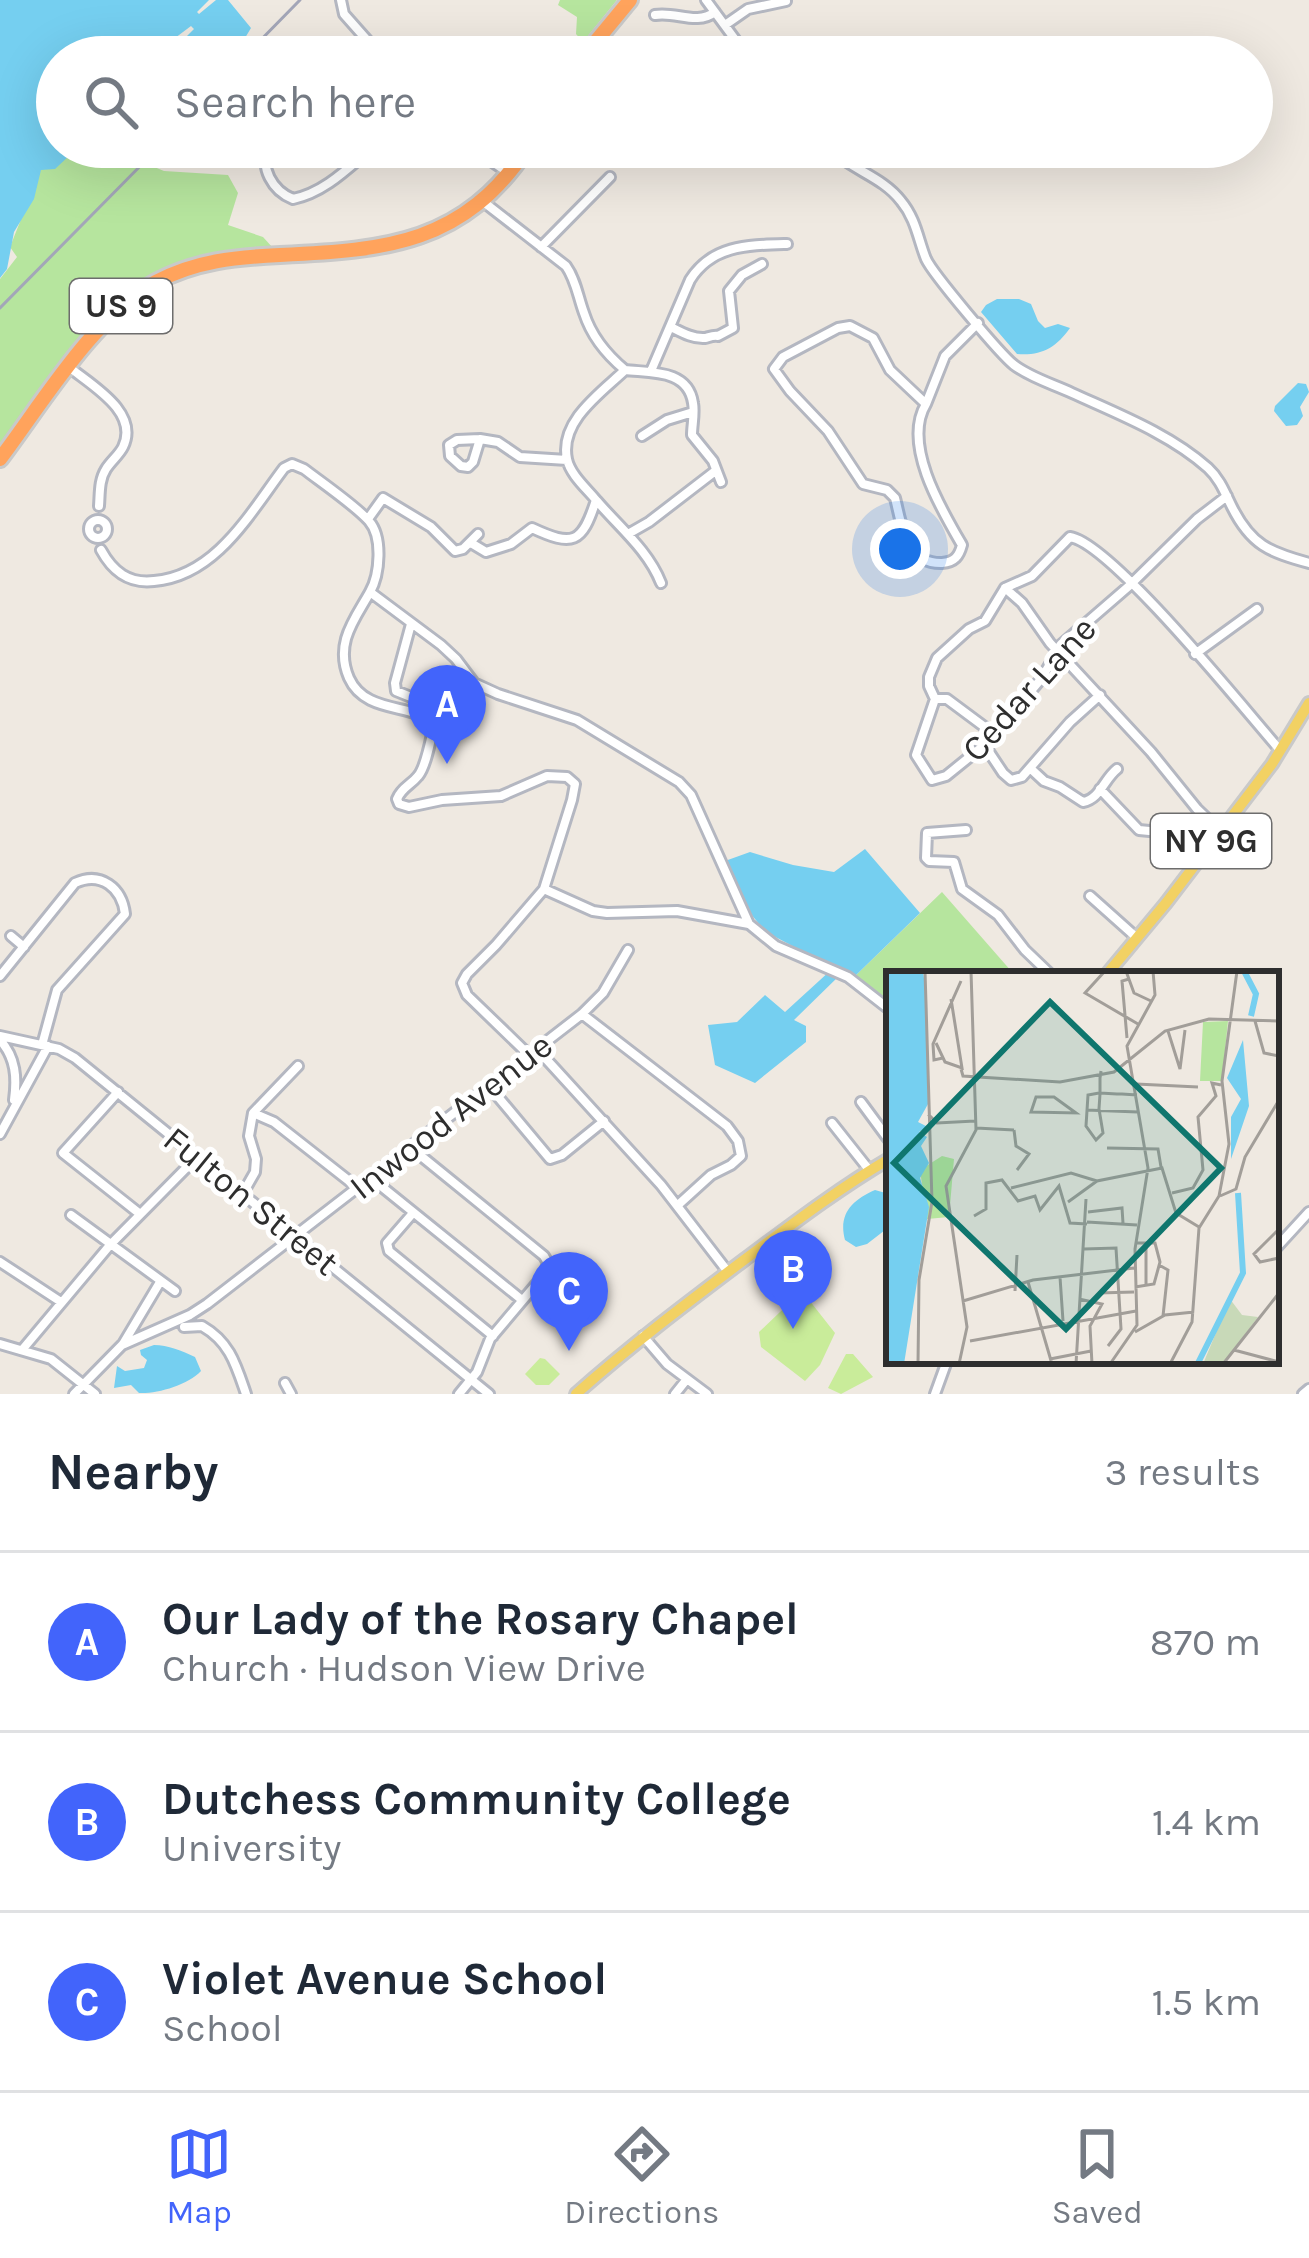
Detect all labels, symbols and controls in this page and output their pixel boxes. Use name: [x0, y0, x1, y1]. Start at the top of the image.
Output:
search box: [36, 36, 1273, 168]
icon: search: [78, 69, 144, 135]
text: Search here: [174, 76, 416, 128]
road number: US 9: [70, 279, 172, 333]
your location: [870, 519, 930, 579]
street label: Cedar Lane: [953, 608, 1105, 770]
pin: A: [408, 665, 486, 764]
road number: NY 9G: [1151, 814, 1271, 868]
inset map: [886, 971, 1279, 1364]
street label: Inwood Avenue: [341, 1024, 561, 1208]
street label: Fulton Street: [155, 1118, 347, 1284]
pin: B: [754, 1230, 832, 1329]
pin: C: [530, 1252, 608, 1351]
text: Nearby: [48, 1442, 218, 1502]
text: 3 results: [1104, 1449, 1261, 1495]
text: Our Lady of the Rosary Chapel: [162, 1593, 799, 1645]
text: A: [75, 1619, 99, 1665]
text: 870 m: [1150, 1619, 1261, 1665]
text: Church · Hudson View Drive: [162, 1645, 646, 1691]
text: Dutchess Community College: [162, 1773, 791, 1825]
text: B: [74, 1799, 100, 1845]
text: 1.4 km: [1152, 1799, 1261, 1845]
text: University: [162, 1825, 341, 1871]
text: Violet Avenue School: [162, 1953, 607, 2005]
text: C: [75, 1979, 99, 2025]
text: 1.5 km: [1151, 1979, 1261, 2025]
text: School: [162, 2005, 283, 2051]
tab: Map: [166, 2121, 232, 2231]
tab: Directions: [564, 2121, 719, 2231]
tab: Saved: [1052, 2121, 1143, 2231]

